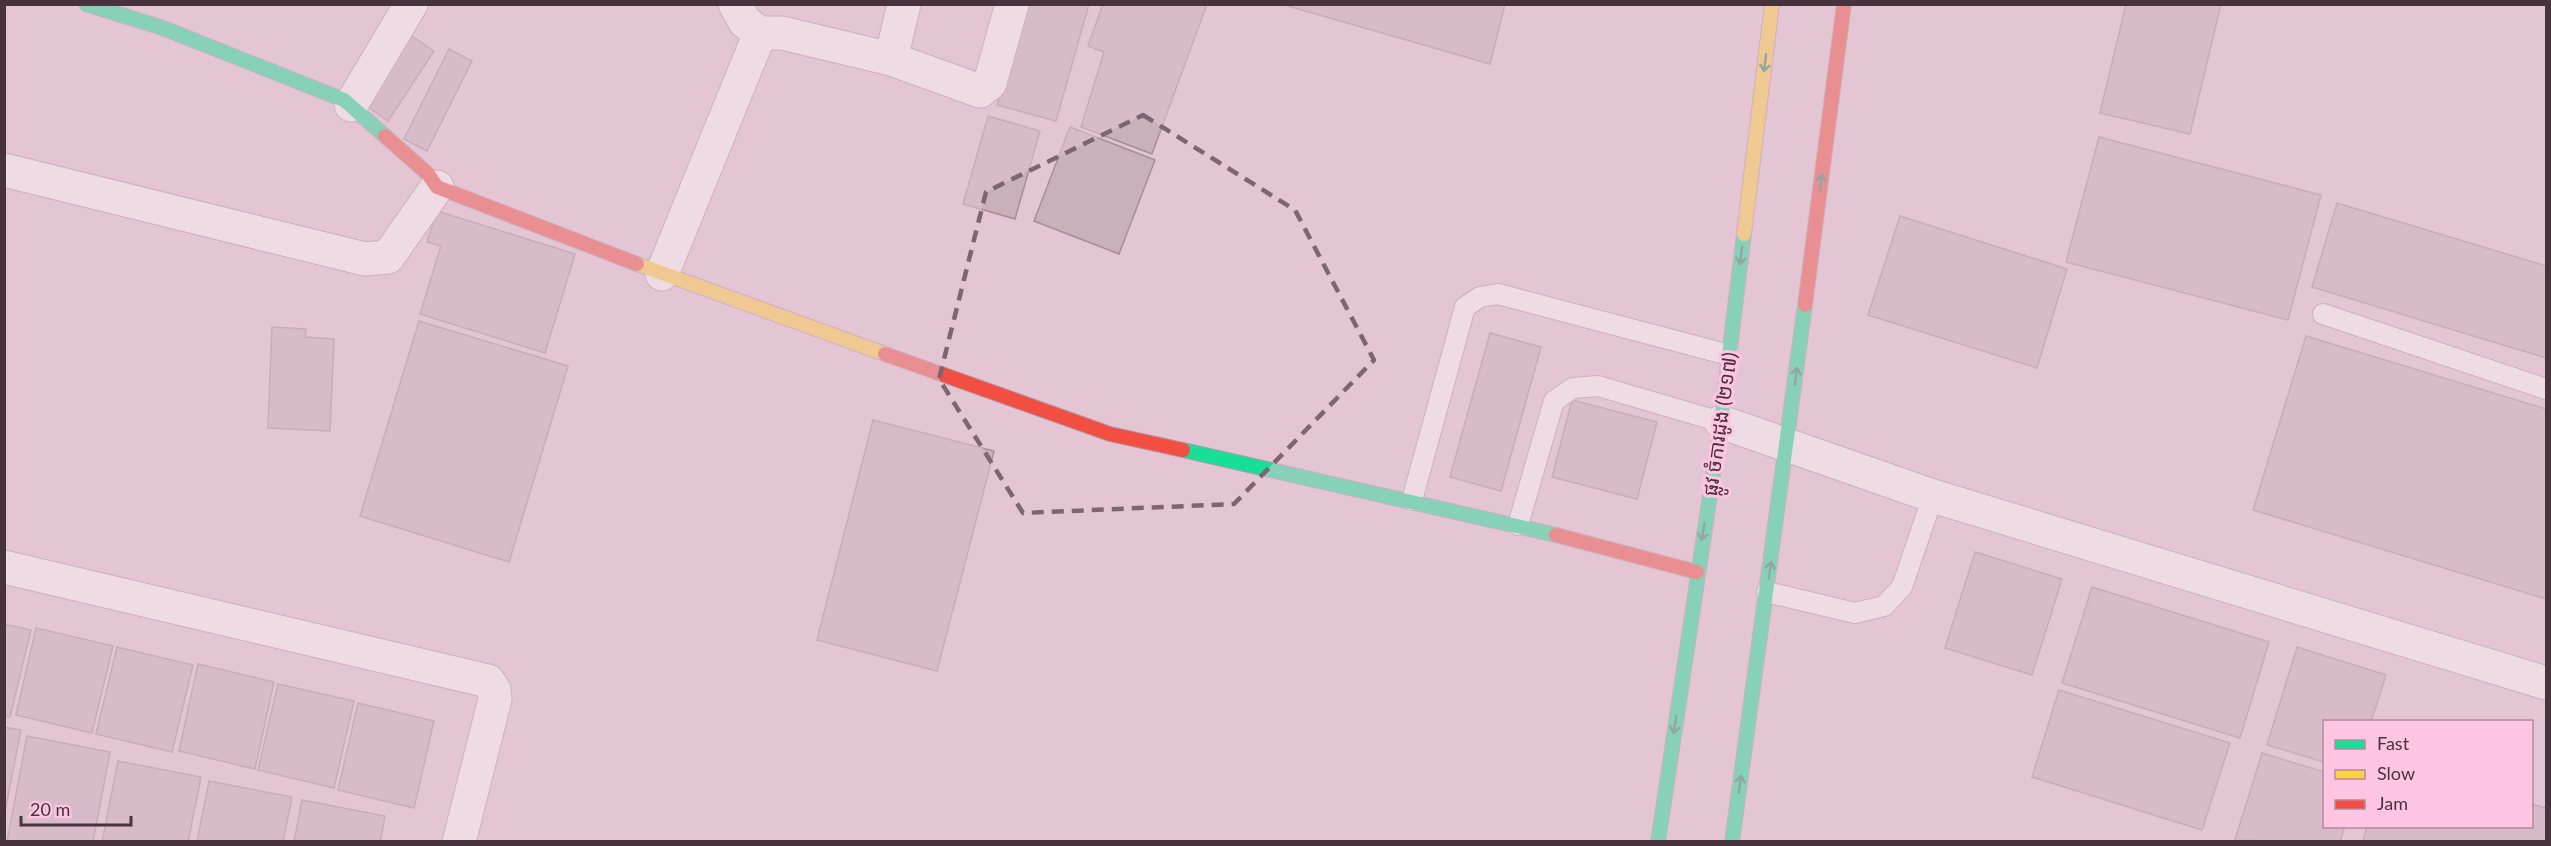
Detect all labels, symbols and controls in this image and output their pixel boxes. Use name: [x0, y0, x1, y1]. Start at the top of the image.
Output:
one-way arrow: [1759, 52, 1770, 72]
one-way arrow: [1816, 174, 1827, 193]
one-way arrow: [1735, 246, 1746, 266]
street label: ផ្លូវ ចំការដូង (២១៧): [1697, 350, 1749, 499]
one-way arrow: [1791, 367, 1802, 387]
one-way arrow: [1697, 522, 1708, 542]
one-way arrow: [1765, 560, 1776, 580]
one-way arrow: [1669, 715, 1680, 735]
legend: [2323, 720, 2533, 828]
text: Fast: [2377, 732, 2410, 754]
text: Slow: [2377, 762, 2415, 784]
one-way arrow: [1734, 774, 1745, 794]
scale bar: [21, 789, 130, 827]
text: Jam: [2377, 792, 2408, 814]
text: 20 m: [30, 798, 70, 820]

